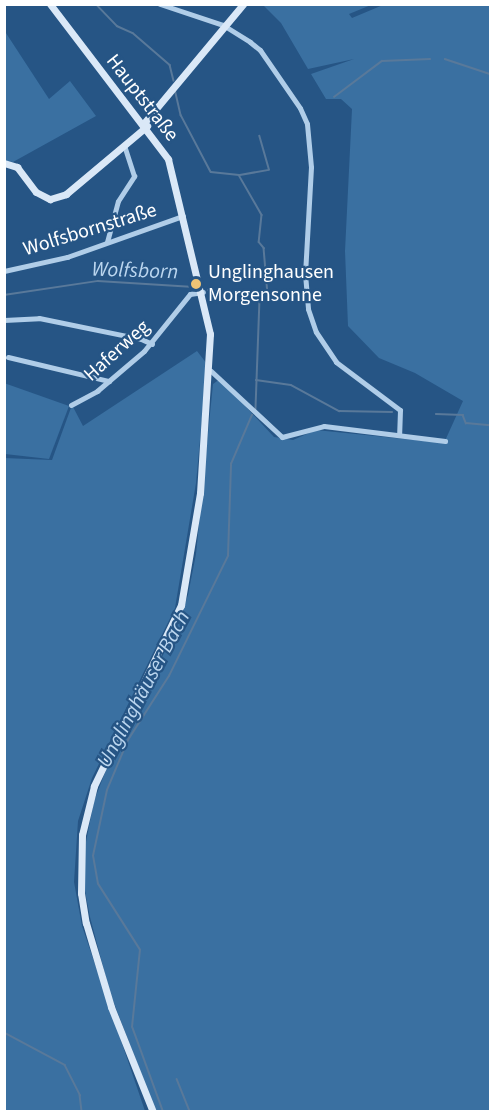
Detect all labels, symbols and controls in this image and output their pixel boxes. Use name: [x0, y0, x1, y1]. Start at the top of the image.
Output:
street label: Hauptstraße: [101, 50, 183, 146]
street label: Wolfsbornstraße: [20, 198, 160, 262]
water label: Wolfsborn: [91, 256, 179, 284]
place label: Unglinghausen Morgensonne: [208, 260, 334, 307]
marker: Unglinghausen Morgensonne: [189, 277, 203, 291]
street label: Haferweg: [79, 315, 155, 387]
water label: Unglinghäuser Bach: [91, 606, 195, 772]

